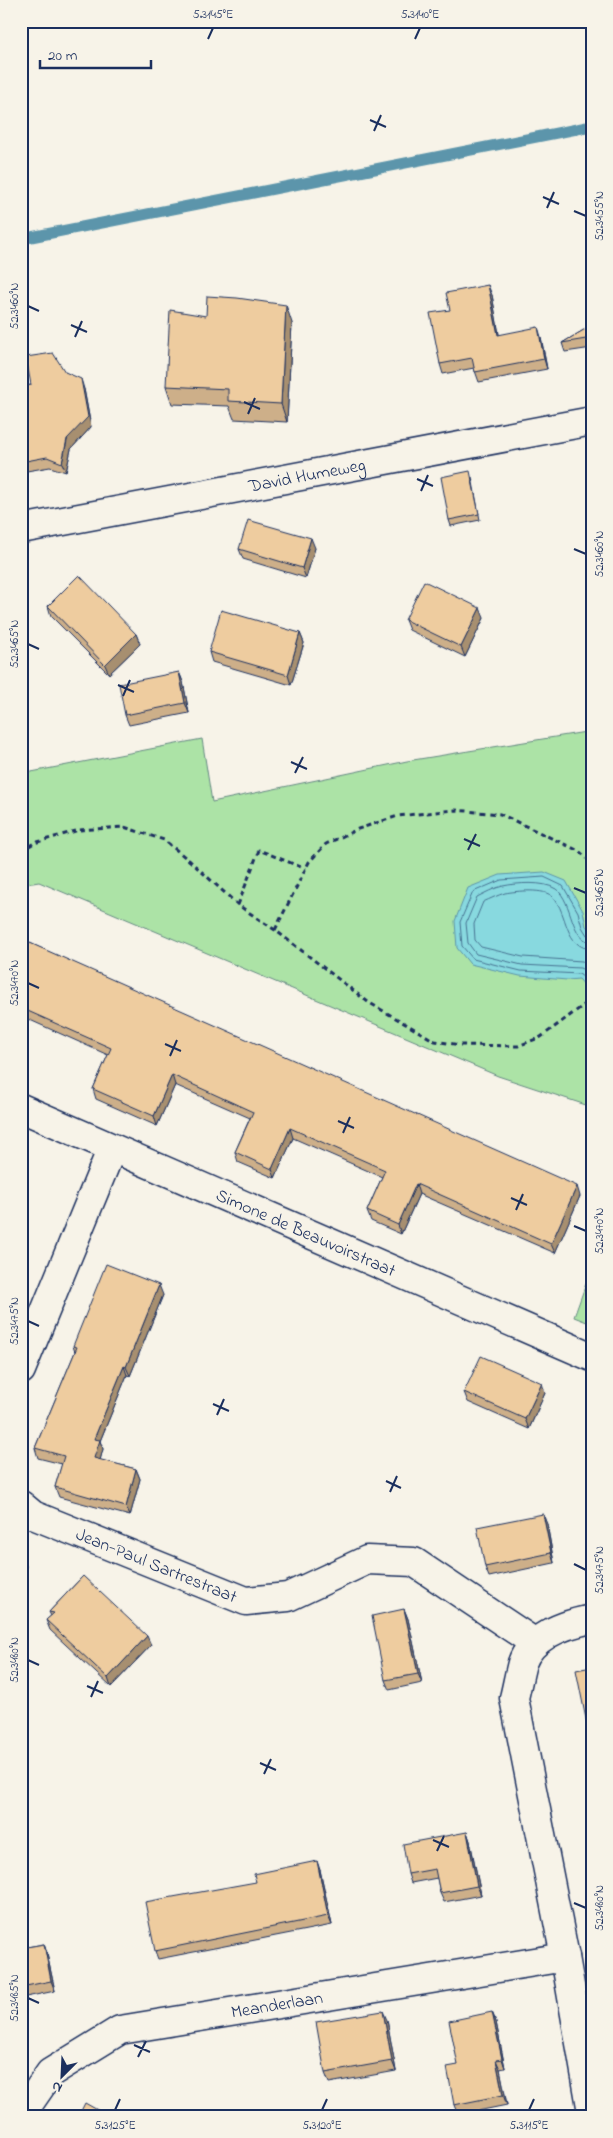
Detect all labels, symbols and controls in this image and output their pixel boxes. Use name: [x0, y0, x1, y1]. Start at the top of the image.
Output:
text: 5.3145°E: [193, 6, 233, 24]
text: 5.3140°E: [401, 6, 439, 24]
scale bar: [40, 38, 151, 70]
text: 20 m: [48, 45, 78, 67]
text: 52.3455°N: [591, 191, 609, 241]
text: 52.3460°N: [6, 283, 24, 329]
street label: David Humeweg: [246, 453, 368, 501]
text: 52.3460°N: [591, 531, 609, 577]
text: 52.3465°N: [6, 620, 24, 668]
text: 52.3465°N: [591, 869, 609, 917]
text: 52.3470°N: [6, 960, 24, 1006]
street label: Simone de Beauvoirstraat: [211, 1183, 399, 1285]
text: 52.3470°N: [591, 1208, 609, 1254]
text: 52.3475°N: [6, 1297, 24, 1345]
street label: Jean-Paul Sartrestraat: [71, 1523, 241, 1611]
text: 52.3475°N: [591, 1546, 609, 1594]
text: 52.3480°N: [6, 1637, 24, 1683]
text: 52.3480°N: [591, 1885, 609, 1931]
text: 52.3485°N: [6, 1974, 24, 2022]
street label: Meanderlaan: [229, 1986, 325, 2027]
north arrow: [38, 2050, 88, 2100]
text: N: [49, 2075, 66, 2098]
text: 5.3125°E: [94, 2117, 136, 2135]
text: 5.3120°E: [302, 2117, 342, 2135]
text: 5.3115°E: [509, 2117, 549, 2135]

